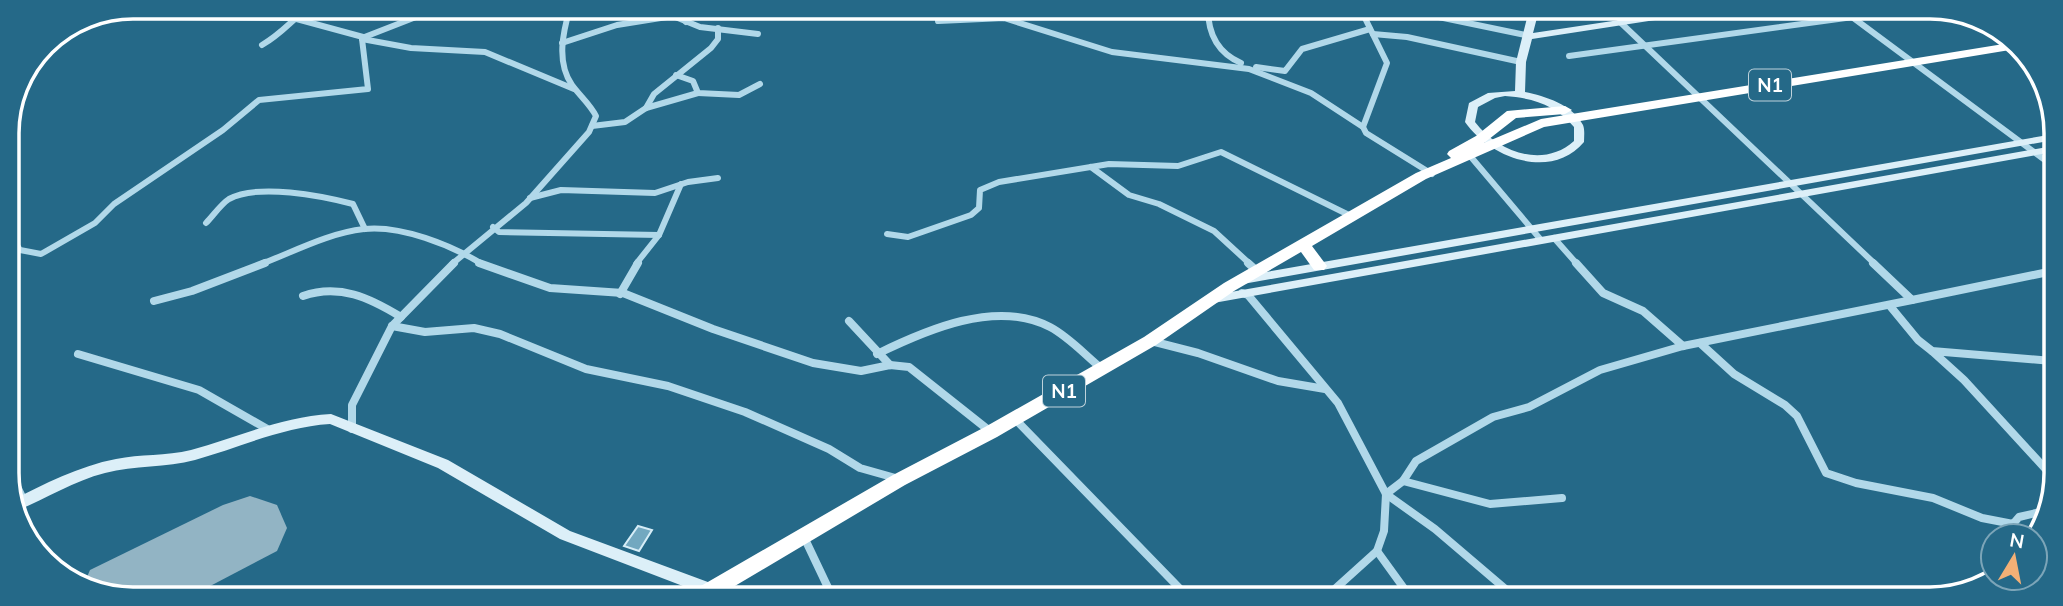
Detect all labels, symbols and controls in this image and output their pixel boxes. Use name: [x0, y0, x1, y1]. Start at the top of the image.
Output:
road number: N1: [1749, 69, 1791, 100]
road number: N1: [1043, 376, 1085, 406]
north arrow: [1979, 522, 2049, 592]
text: N: [2008, 527, 2026, 553]

